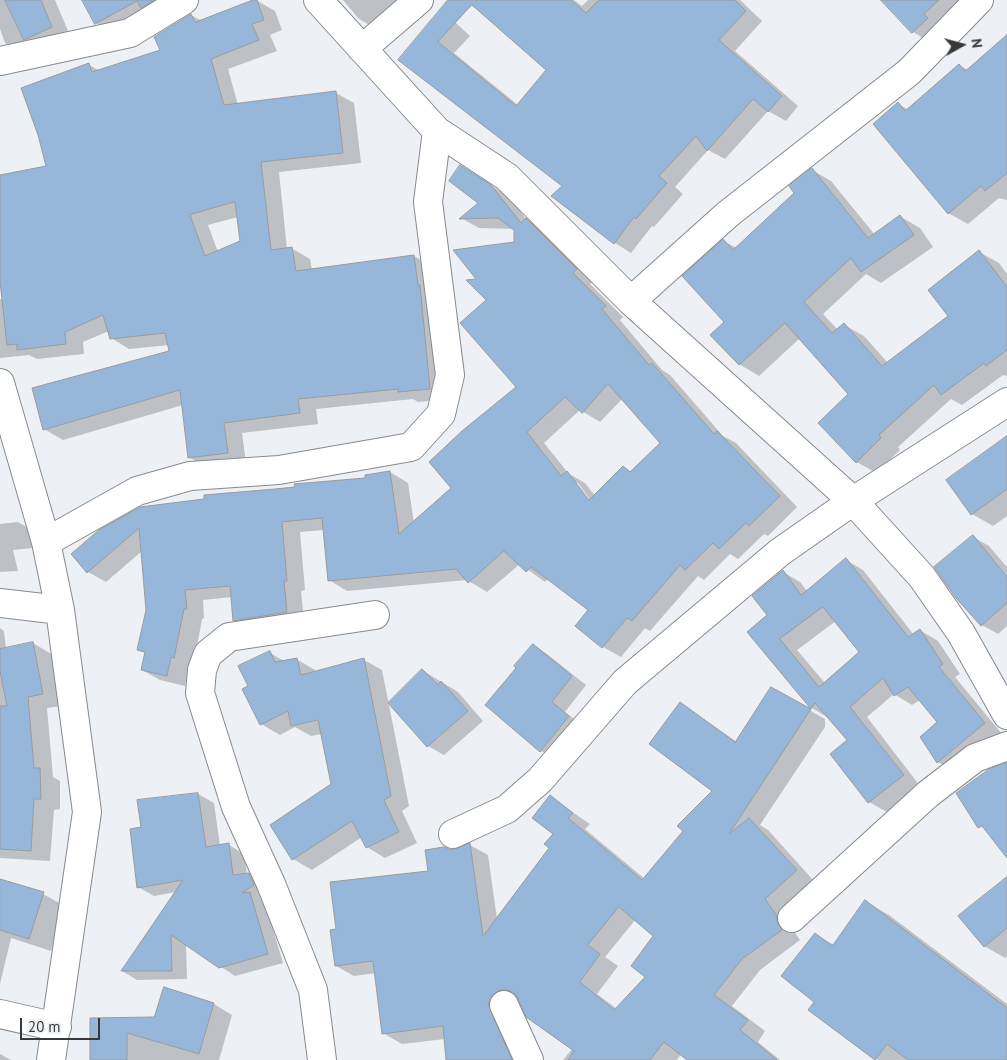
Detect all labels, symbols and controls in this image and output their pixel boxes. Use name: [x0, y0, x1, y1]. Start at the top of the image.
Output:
north arrow: [937, 20, 987, 70]
text: N: [967, 38, 986, 49]
scale bar: [22, 1008, 102, 1040]
text: 20 m: [28, 1017, 61, 1036]

